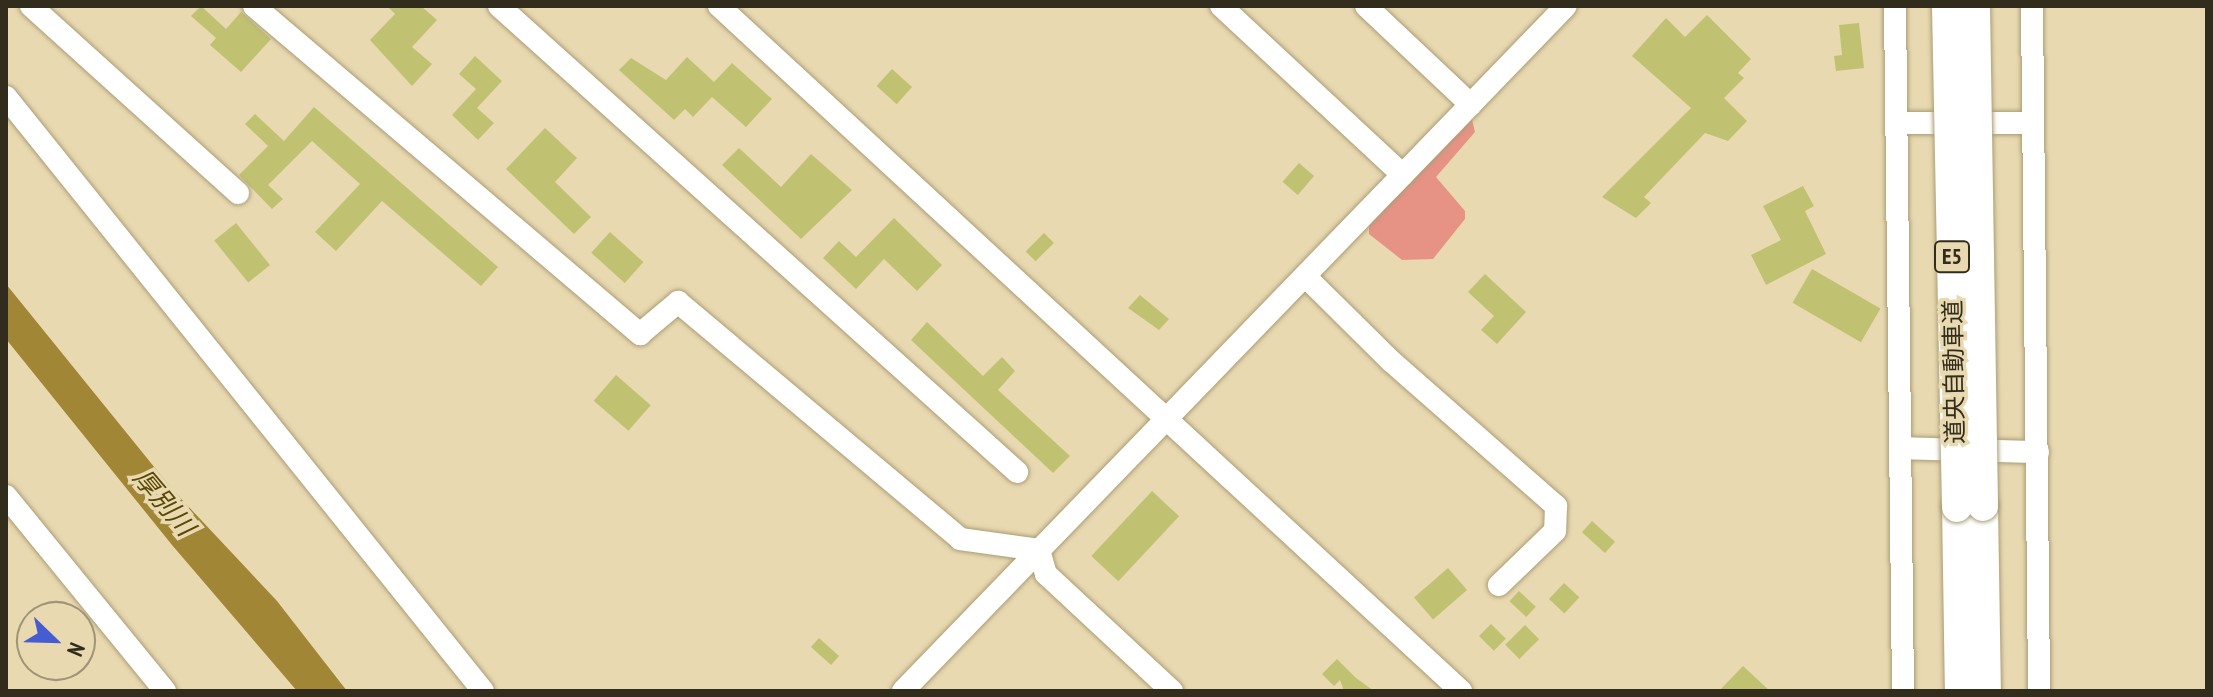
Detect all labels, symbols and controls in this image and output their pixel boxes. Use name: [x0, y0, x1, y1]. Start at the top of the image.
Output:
road number: E5: [1934, 239, 1970, 275]
street label: 道央自動車道: [1938, 300, 1970, 444]
water label: 厚別川: [127, 462, 201, 542]
north arrow: [16, 601, 96, 681]
text: N: [61, 639, 91, 661]

